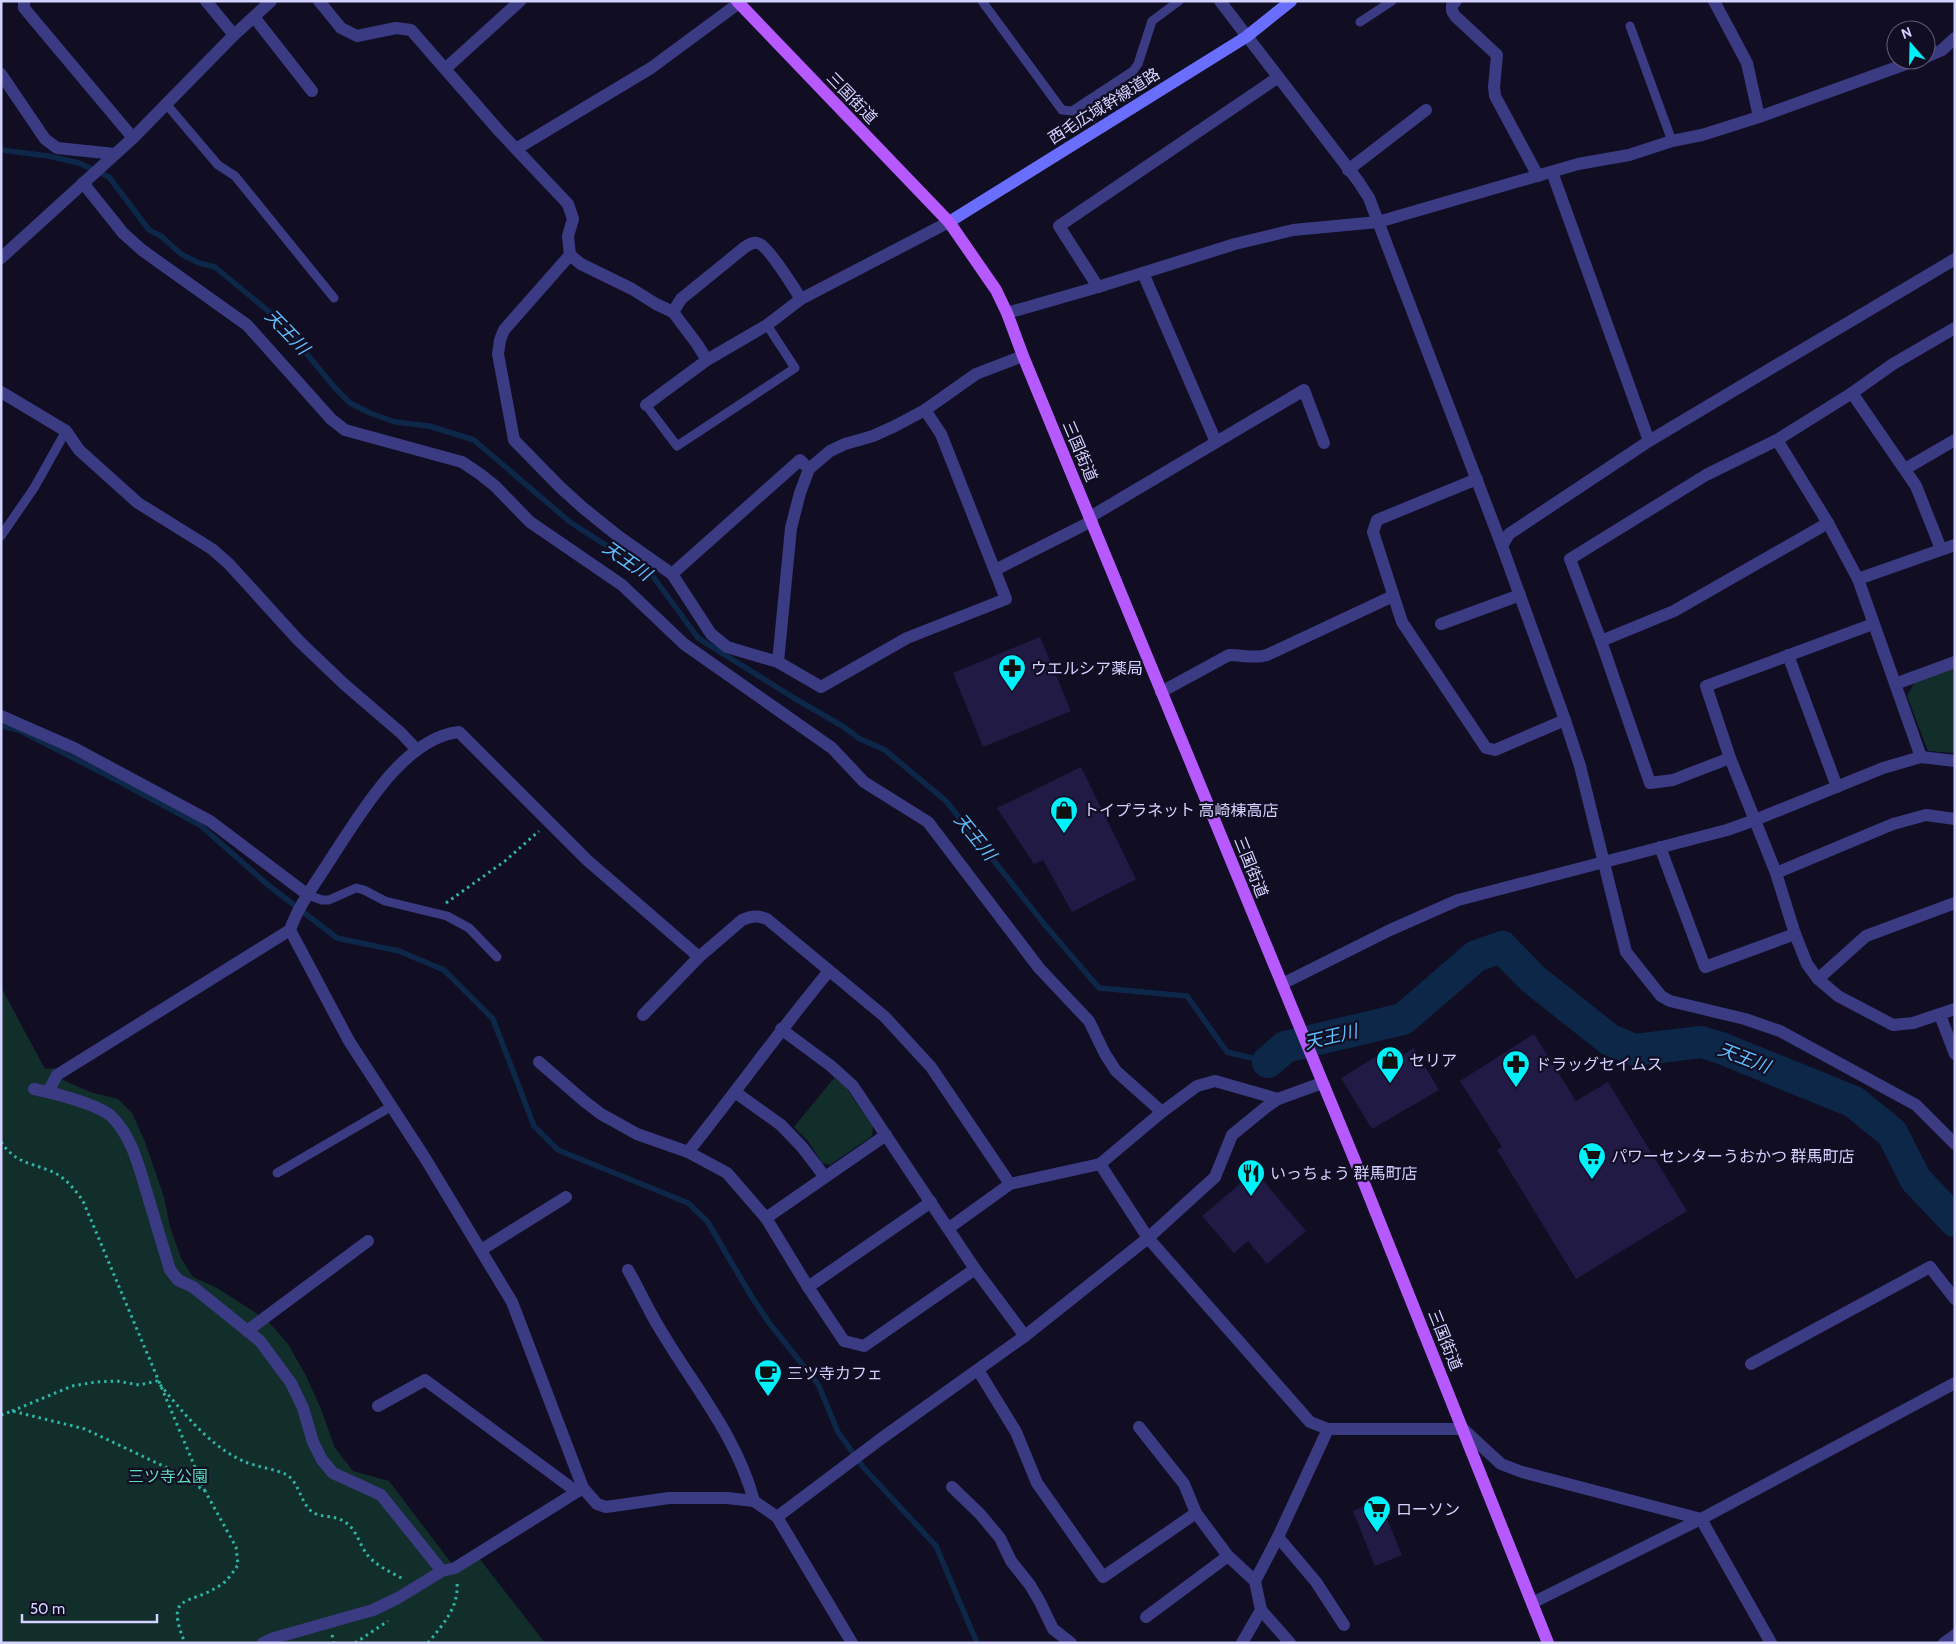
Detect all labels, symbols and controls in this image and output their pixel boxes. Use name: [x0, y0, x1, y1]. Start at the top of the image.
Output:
north arrow: [1886, 20, 1936, 70]
text: N: [1899, 23, 1914, 43]
street label: 西毛広域幹線道路: [1045, 64, 1163, 148]
street label: 三国街道: [823, 68, 881, 128]
water label: 天王川: [260, 305, 315, 361]
street label: 三国街道: [1059, 418, 1101, 484]
water label: 天王川: [599, 537, 657, 587]
pharmacy icon: ウエルシア薬局: [997, 653, 1027, 692]
place label: ウエルシア薬局: [1031, 659, 1143, 678]
shop icon: トイプラネット 高崎棟高店: [1049, 795, 1079, 834]
place label: トイプラネット 高崎棟高店: [1083, 801, 1279, 820]
water label: 天王川: [949, 809, 1002, 866]
street label: 三国街道: [1230, 834, 1272, 900]
water label: 天王川: [1302, 1020, 1362, 1054]
water label: 天王川: [1715, 1038, 1775, 1079]
shop icon: セリア: [1375, 1045, 1405, 1084]
pharmacy icon: ドラッグセイムス: [1501, 1049, 1531, 1088]
place label: セリア: [1409, 1051, 1457, 1070]
place label: ドラッグセイムス: [1535, 1055, 1663, 1074]
supermarket icon: パワーセンターうおかつ 群馬町店: [1577, 1141, 1607, 1180]
place label: パワーセンターうおかつ 群馬町店: [1611, 1147, 1855, 1166]
restaurant icon: いっちょう 群馬町店: [1236, 1158, 1266, 1197]
place label: いっちょう 群馬町店: [1270, 1164, 1418, 1183]
street label: 三国街道: [1424, 1307, 1466, 1373]
cafe icon: 三ツ寺カフェ: [753, 1358, 783, 1397]
place label: 三ツ寺カフェ: [787, 1364, 883, 1383]
park label: 三ツ寺公園: [128, 1467, 208, 1486]
supermarket icon: ローソン: [1362, 1494, 1392, 1533]
place label: ローソン: [1396, 1500, 1460, 1519]
scale bar: [22, 1592, 158, 1624]
text: 50 m: [30, 1600, 65, 1618]

